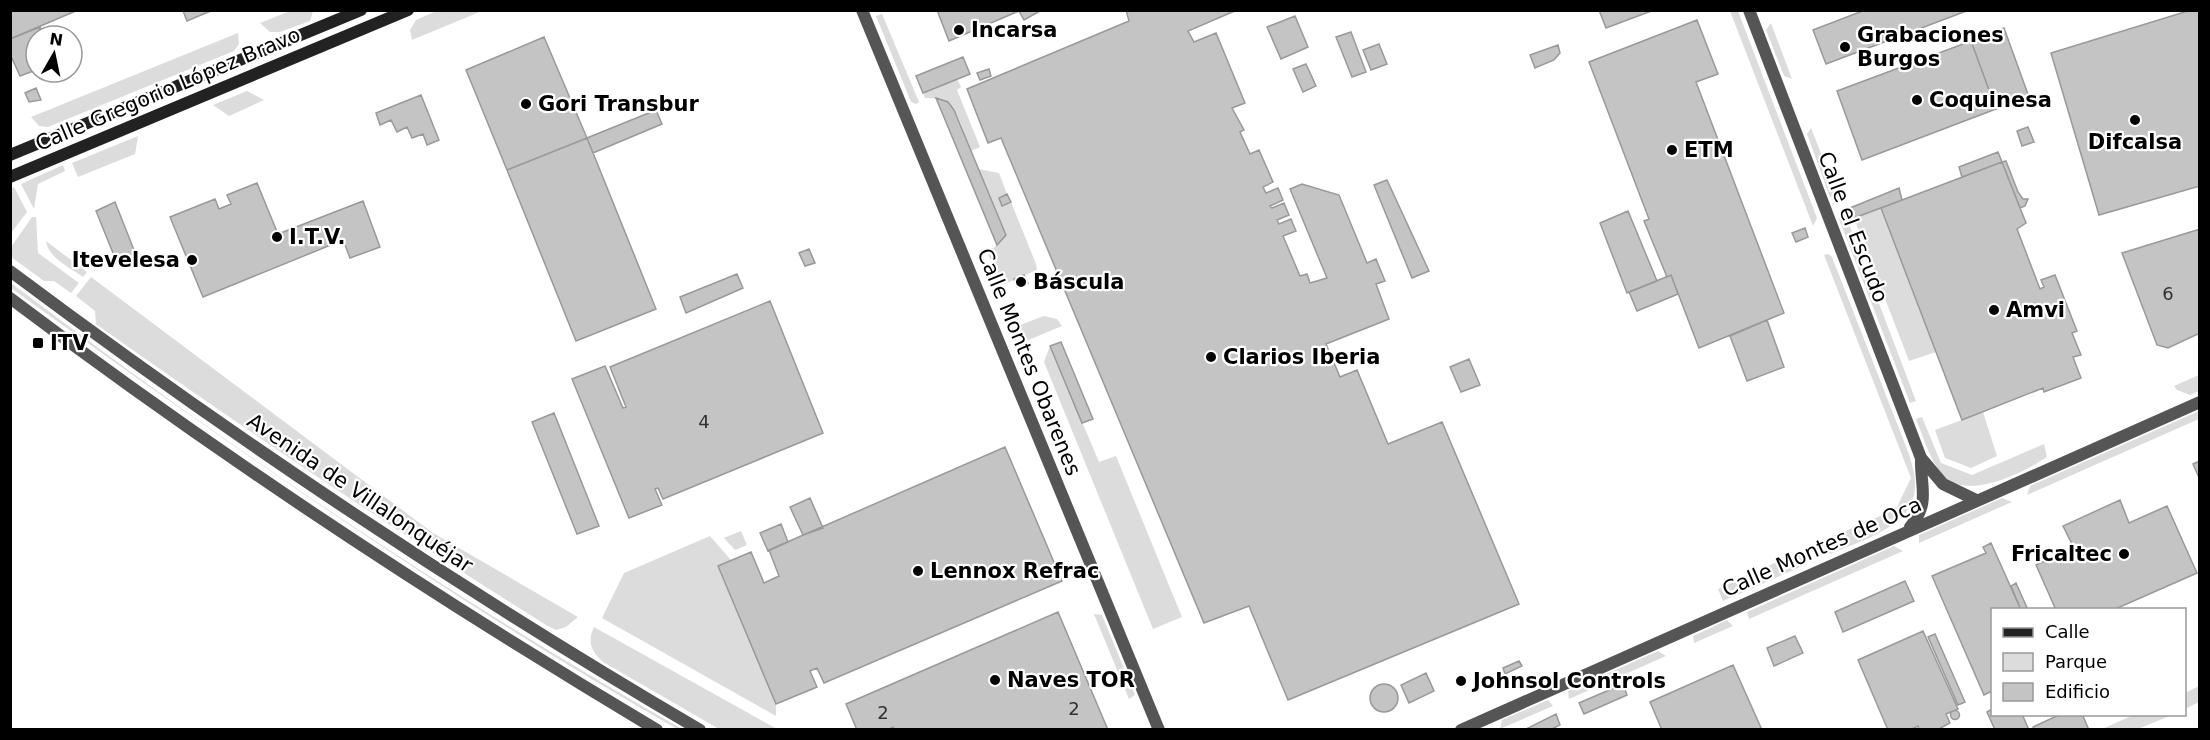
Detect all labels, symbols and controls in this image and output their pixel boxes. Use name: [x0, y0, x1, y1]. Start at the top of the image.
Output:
place label: Incarsa: [971, 18, 1057, 42]
street label: Calle Gregorio López Bravo: [32, 22, 304, 156]
marker: Incarsa: [952, 23, 966, 37]
place label: Grabaciones Burgos: [1857, 23, 2004, 71]
north arrow: [24, 24, 84, 84]
text: N: [48, 29, 64, 50]
marker: Grabaciones Burgos: [1838, 40, 1852, 54]
place label: Coquinesa: [1929, 88, 2052, 112]
place label: Gori Transbur: [538, 92, 700, 116]
marker: Coquinesa: [1910, 93, 1924, 107]
marker: Gori Transbur: [519, 97, 533, 111]
marker: Difcalsa: [2128, 113, 2142, 127]
place label: Difcalsa: [2088, 130, 2182, 154]
place label: ETM: [1684, 138, 1734, 162]
marker: ETM: [1665, 143, 1679, 157]
street label: Calle el Escudo: [1813, 148, 1893, 306]
place label: I.T.V.: [289, 225, 345, 249]
marker: I.T.V.: [270, 230, 284, 244]
street label: Calle Montes Obarenes: [972, 245, 1086, 479]
place label: Itevelesa: [72, 248, 180, 272]
marker: Itevelesa: [185, 253, 199, 267]
place label: Báscula: [1033, 270, 1124, 294]
marker: Báscula: [1014, 275, 1028, 289]
house number: 6: [2162, 283, 2174, 304]
place label: Amvi: [2006, 298, 2065, 322]
marker: Amvi: [1987, 303, 2001, 317]
place label: ITV: [50, 331, 89, 355]
marker: ITV: [31, 336, 45, 350]
place label: Clarios Iberia: [1223, 345, 1380, 369]
marker: Clarios Iberia: [1204, 350, 1218, 364]
street label: Avenida de Villalonquéjar: [243, 409, 478, 578]
house number: 4: [698, 411, 710, 432]
street label: Calle Montes de Oca: [1719, 492, 1925, 602]
place label: Fricaltec: [2011, 542, 2112, 566]
marker: Fricaltec: [2117, 547, 2131, 561]
place label: Lennox Refrac: [930, 559, 1099, 583]
marker: Lennox Refrac: [911, 564, 925, 578]
legend: [1991, 608, 2186, 716]
text: Calle: [2045, 621, 2090, 642]
text: Parque: [2045, 651, 2107, 672]
place label: Naves TOR: [1007, 668, 1135, 692]
place label: Johnsol Controls: [1471, 669, 1666, 693]
marker: Naves TOR: [988, 673, 1002, 687]
marker: Johnsol Controls: [1454, 674, 1468, 688]
text: Edificio: [2045, 681, 2110, 702]
house number: 2: [1068, 698, 1080, 719]
house number: 2: [877, 702, 889, 723]

